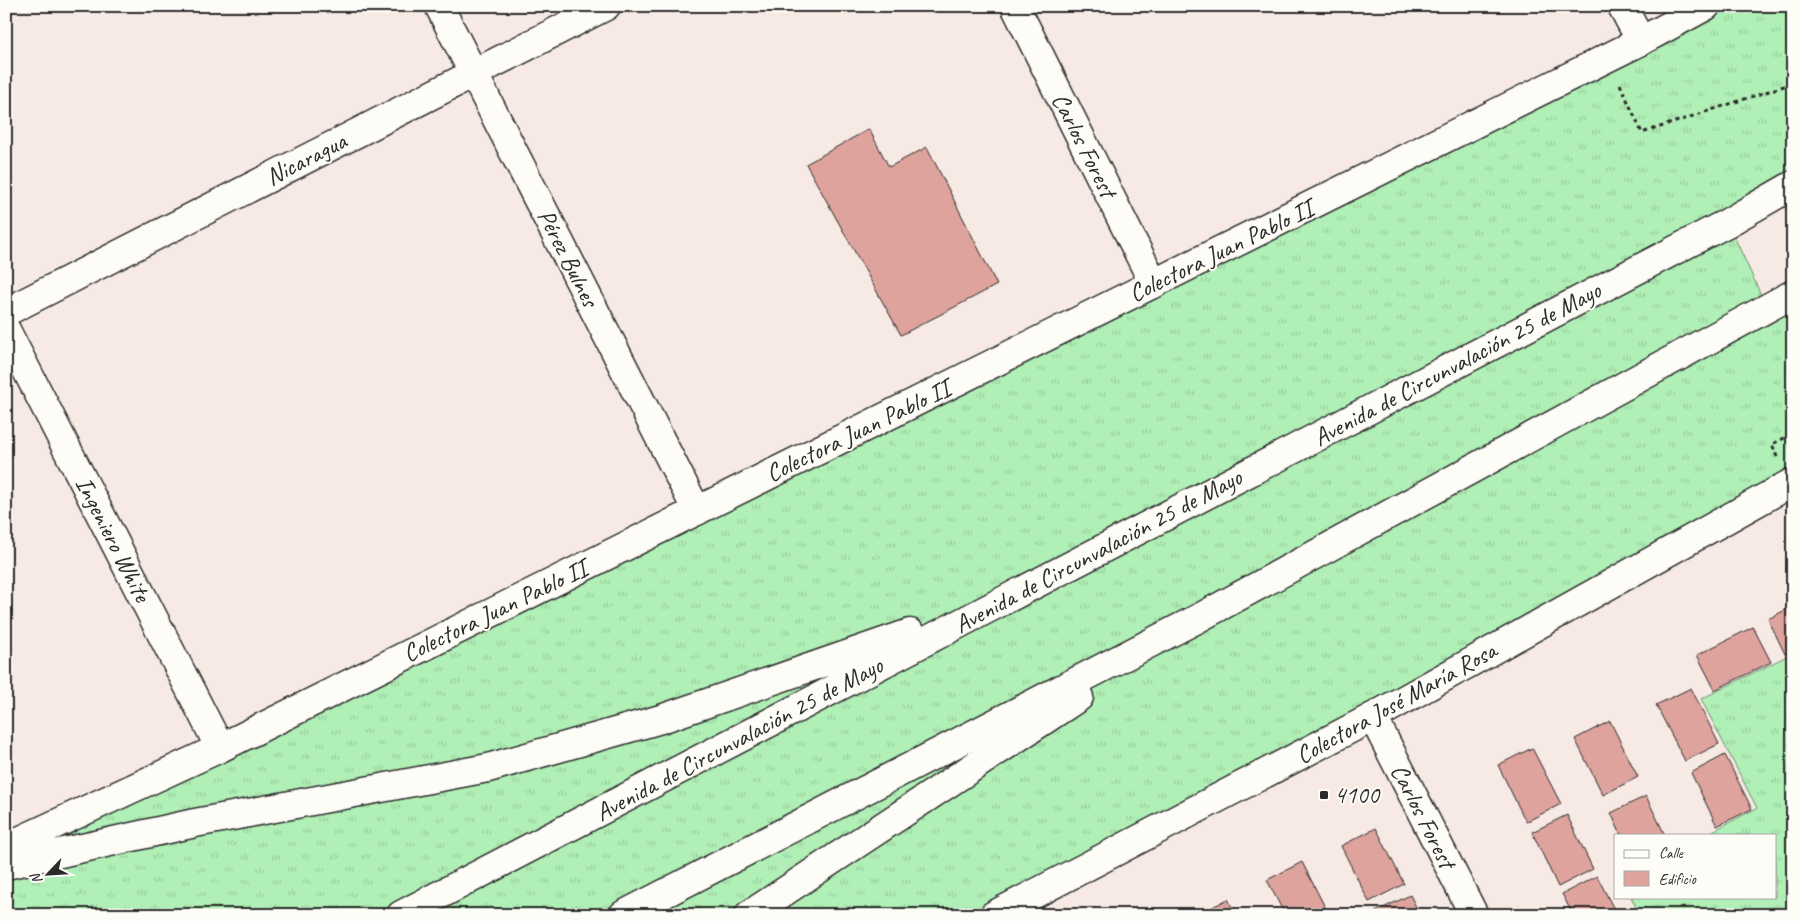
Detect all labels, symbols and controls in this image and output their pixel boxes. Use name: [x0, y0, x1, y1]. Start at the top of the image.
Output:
street label: Carlos Forest: [1044, 88, 1126, 206]
street label: Nicaragua: [260, 124, 354, 193]
street label: Colectora Juan Pablo II: [1123, 190, 1323, 310]
street label: Pérez Bulnes: [530, 204, 607, 314]
street label: Avenida de Circunvalación 25 de Mayo: [1308, 274, 1607, 454]
street label: Colectora Juan Pablo II: [760, 370, 960, 490]
street label: Avenida de Circunvalación 25 de Mayo: [949, 461, 1248, 641]
street label: Ingeniero White: [68, 471, 159, 609]
street label: Colectora Juan Pablo II: [397, 550, 597, 670]
street label: Colectora José María Rosa: [1290, 633, 1504, 771]
street label: Avenida de Circunvalación 25 de Mayo: [590, 649, 889, 829]
street label: Carlos Forest: [1383, 759, 1465, 877]
place label: 4100: [1334, 779, 1381, 811]
marker: 4100: [1318, 789, 1330, 801]
legend: [1614, 834, 1776, 898]
text: Calle: [1659, 844, 1684, 863]
north arrow: [22, 848, 72, 898]
text: N: [26, 870, 46, 887]
text: Edificio: [1659, 870, 1697, 889]

